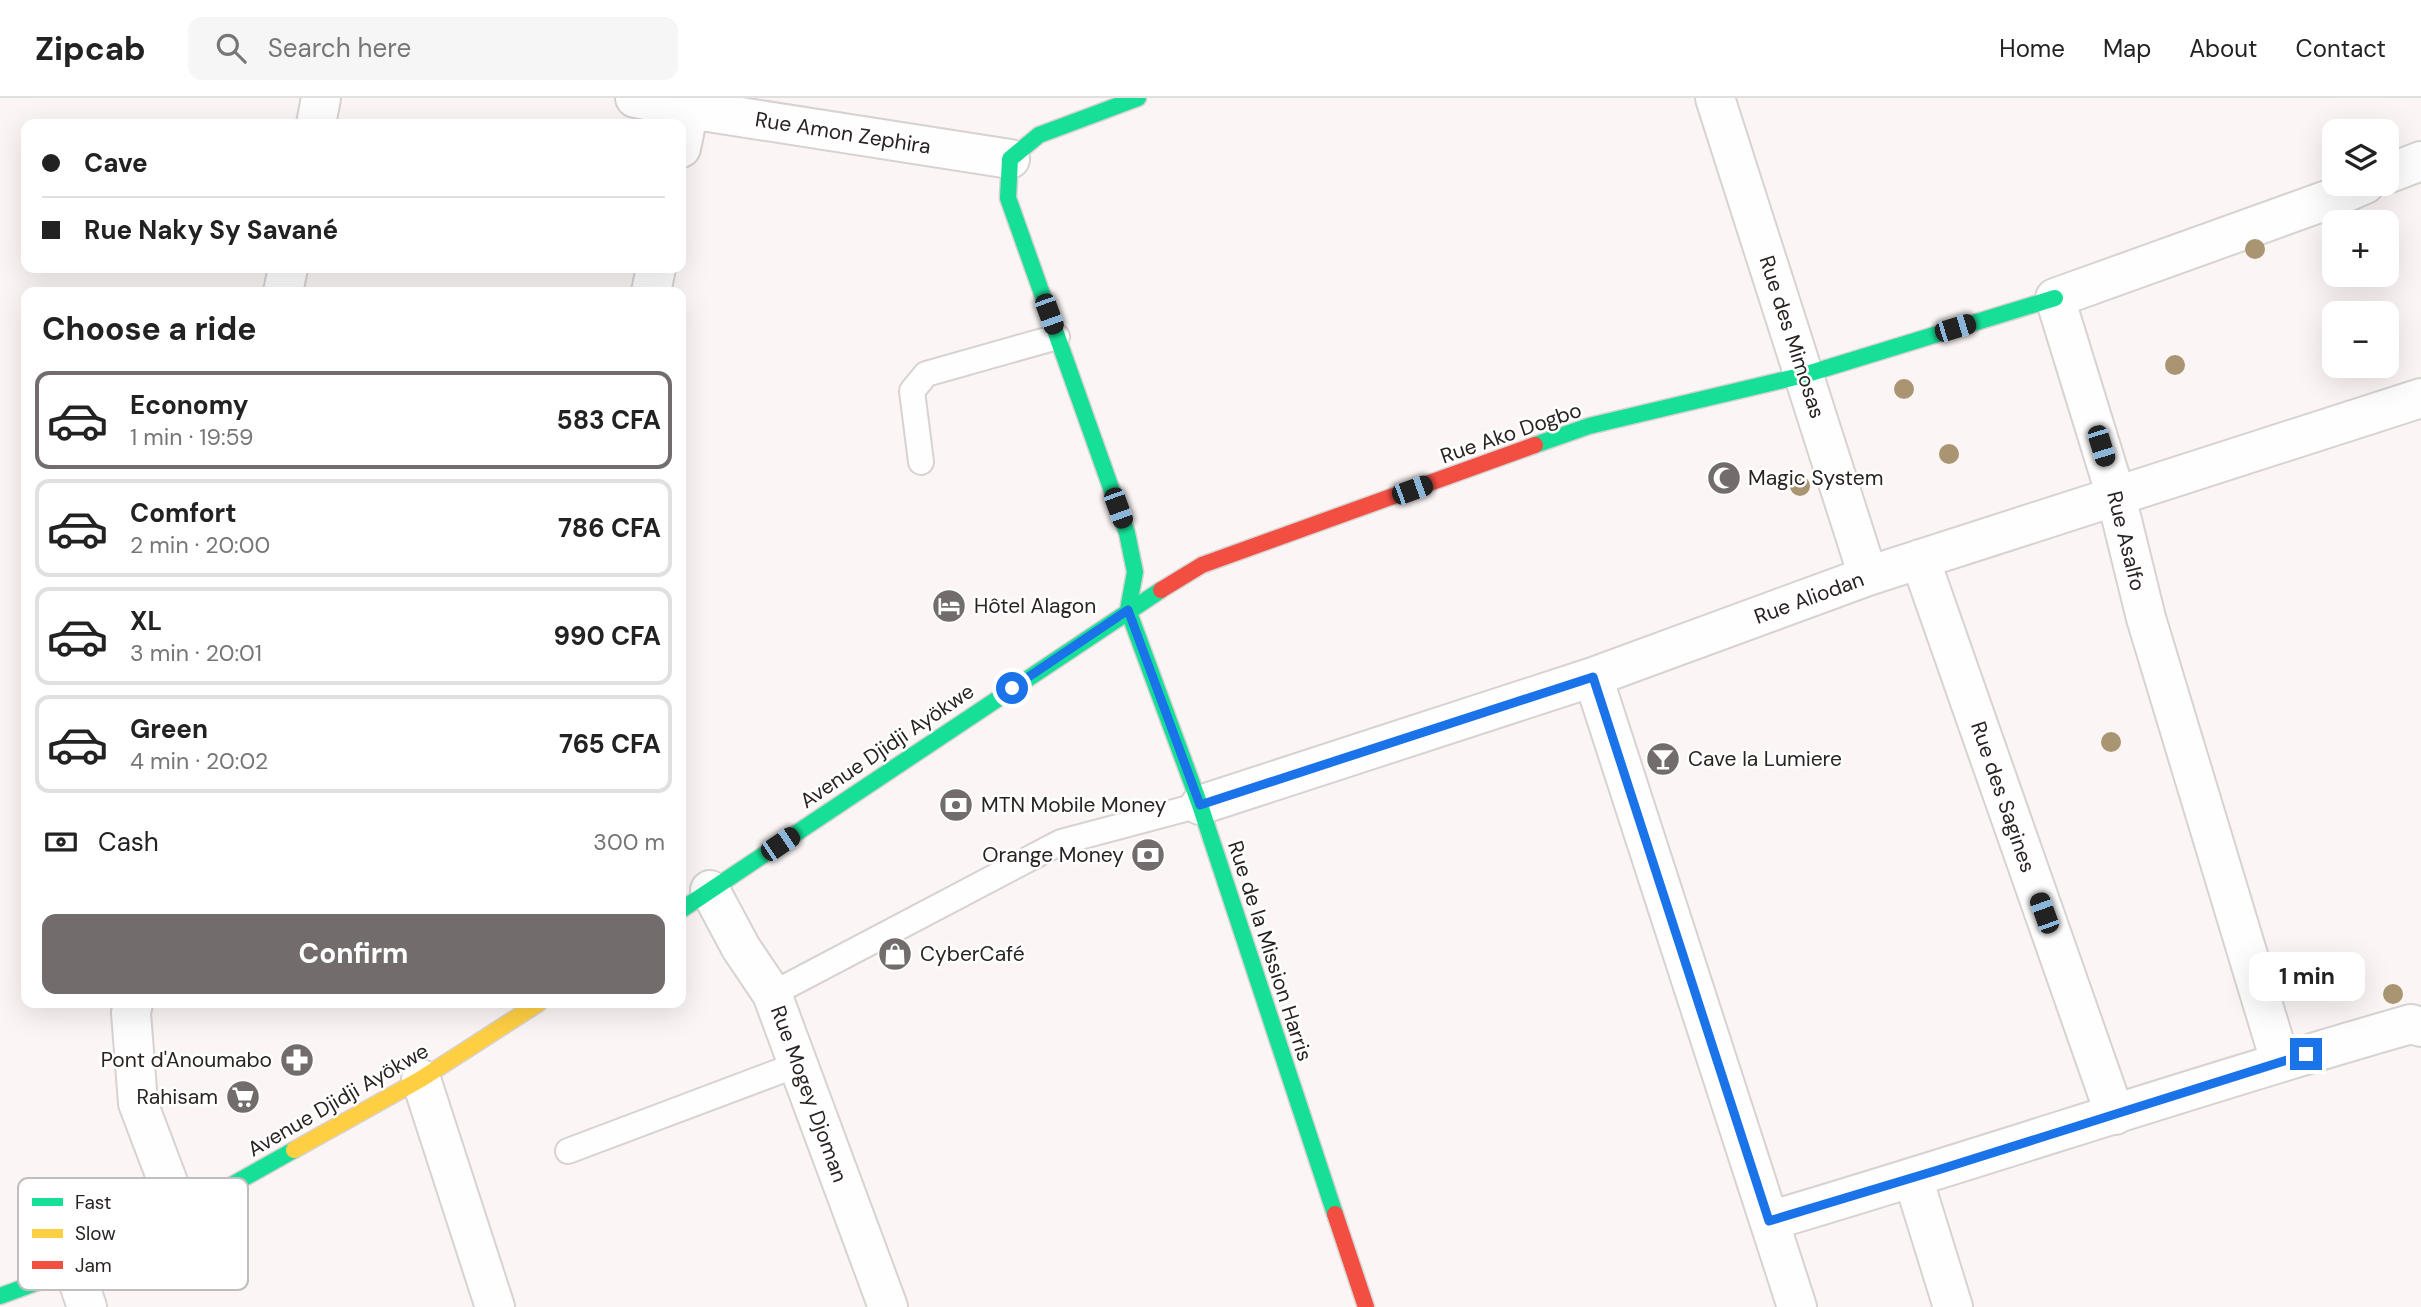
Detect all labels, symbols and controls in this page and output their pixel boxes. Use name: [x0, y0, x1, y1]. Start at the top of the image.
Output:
search box: [188, 17, 678, 80]
text: Zipcab: [35, 27, 146, 70]
icon: search: [212, 29, 250, 67]
text: Search here: [268, 31, 411, 65]
text: Home: [1999, 33, 2065, 64]
text: Map: [2103, 33, 2151, 64]
text: About: [2189, 33, 2258, 64]
text: Contact: [2296, 33, 2386, 64]
street label: Rue Amon Zephira: [753, 105, 933, 161]
map controls: [2322, 119, 2399, 378]
button: layers: [2322, 119, 2399, 196]
text: Cave: [84, 146, 148, 180]
button: +: [2322, 210, 2399, 287]
text: Rue Naky Sy Savané: [84, 213, 338, 247]
street label: Rue des Mimosas: [1752, 252, 1832, 422]
car: [1032, 291, 1067, 337]
button: −: [2322, 301, 2399, 378]
text: Choose a ride: [42, 308, 257, 350]
car: [1932, 312, 1979, 344]
text: Economy: [130, 388, 248, 422]
icon: car: [46, 389, 109, 452]
street label: Rue Ako Dogbo: [1437, 396, 1585, 470]
text: 583 CFA: [556, 403, 661, 437]
text: 1 min · 19:59: [130, 422, 253, 452]
car: [2085, 423, 2118, 469]
mosque icon: Magic System: [1705, 459, 1743, 497]
place label: Magic System: [1748, 464, 1883, 492]
car: [1389, 473, 1436, 507]
car: [1101, 485, 1136, 531]
street label: Rue Asalfo: [2100, 488, 2152, 594]
text: Comfort: [130, 496, 236, 530]
icon: car: [46, 497, 109, 560]
text: 786 CFA: [558, 511, 661, 545]
text: 2 min · 20:00: [130, 530, 270, 560]
street label: Rue Aliodan: [1750, 565, 1868, 631]
hotel icon: Hôtel Alagon: [930, 587, 968, 625]
place label: Hôtel Alagon: [974, 592, 1096, 620]
text: XL: [130, 604, 162, 638]
icon: car: [46, 605, 109, 668]
text: 990 CFA: [553, 619, 661, 653]
text: 3 min · 20:01: [130, 638, 262, 668]
route start: [996, 672, 1028, 704]
street label: Avenue Djidji Ayökwe: [794, 677, 980, 815]
text: Green: [130, 712, 208, 746]
icon: car: [46, 713, 109, 776]
street label: Rue des Sagines: [1964, 718, 2042, 876]
text: 765 CFA: [559, 727, 661, 761]
bar icon: Cave la Lumiere: [1644, 740, 1682, 778]
place label: Cave la Lumiere: [1688, 745, 1842, 773]
text: 4 min · 20:02: [130, 746, 268, 776]
bank icon: MTN Mobile Money: [937, 786, 975, 824]
place label: MTN Mobile Money: [981, 791, 1167, 819]
icon: cash: [42, 823, 80, 861]
car: [757, 824, 804, 864]
text: Cash: [98, 825, 159, 859]
text: 300 m: [593, 827, 665, 857]
bank icon: Orange Money: [1129, 836, 1167, 874]
street label: Rue de la Mission Harris: [1221, 837, 1319, 1065]
place label: Orange Money: [982, 841, 1124, 869]
car: [2027, 890, 2062, 936]
button: Confirm: [42, 914, 665, 994]
shop icon: CyberCafé: [876, 935, 914, 973]
place label: CyberCafé: [920, 940, 1025, 968]
callout: 1 min: [2248, 953, 2364, 1002]
text: 1 min: [2279, 961, 2335, 991]
street label: Rue Mogey Djoman: [764, 1002, 854, 1186]
street label: Avenue Djidji Ayökwe: [242, 1037, 434, 1163]
route end: [2290, 1038, 2322, 1070]
pharmacy icon: Pont d'Anoumabo: [278, 1041, 316, 1079]
place label: Pont d'Anoumabo: [101, 1046, 272, 1074]
supermarket icon: Rahisam: [224, 1078, 262, 1116]
place label: Rahisam: [137, 1083, 218, 1111]
legend: [18, 1178, 248, 1290]
text: Fast: [75, 1190, 111, 1215]
text: Slow: [75, 1221, 116, 1246]
text: Jam: [75, 1253, 112, 1278]

